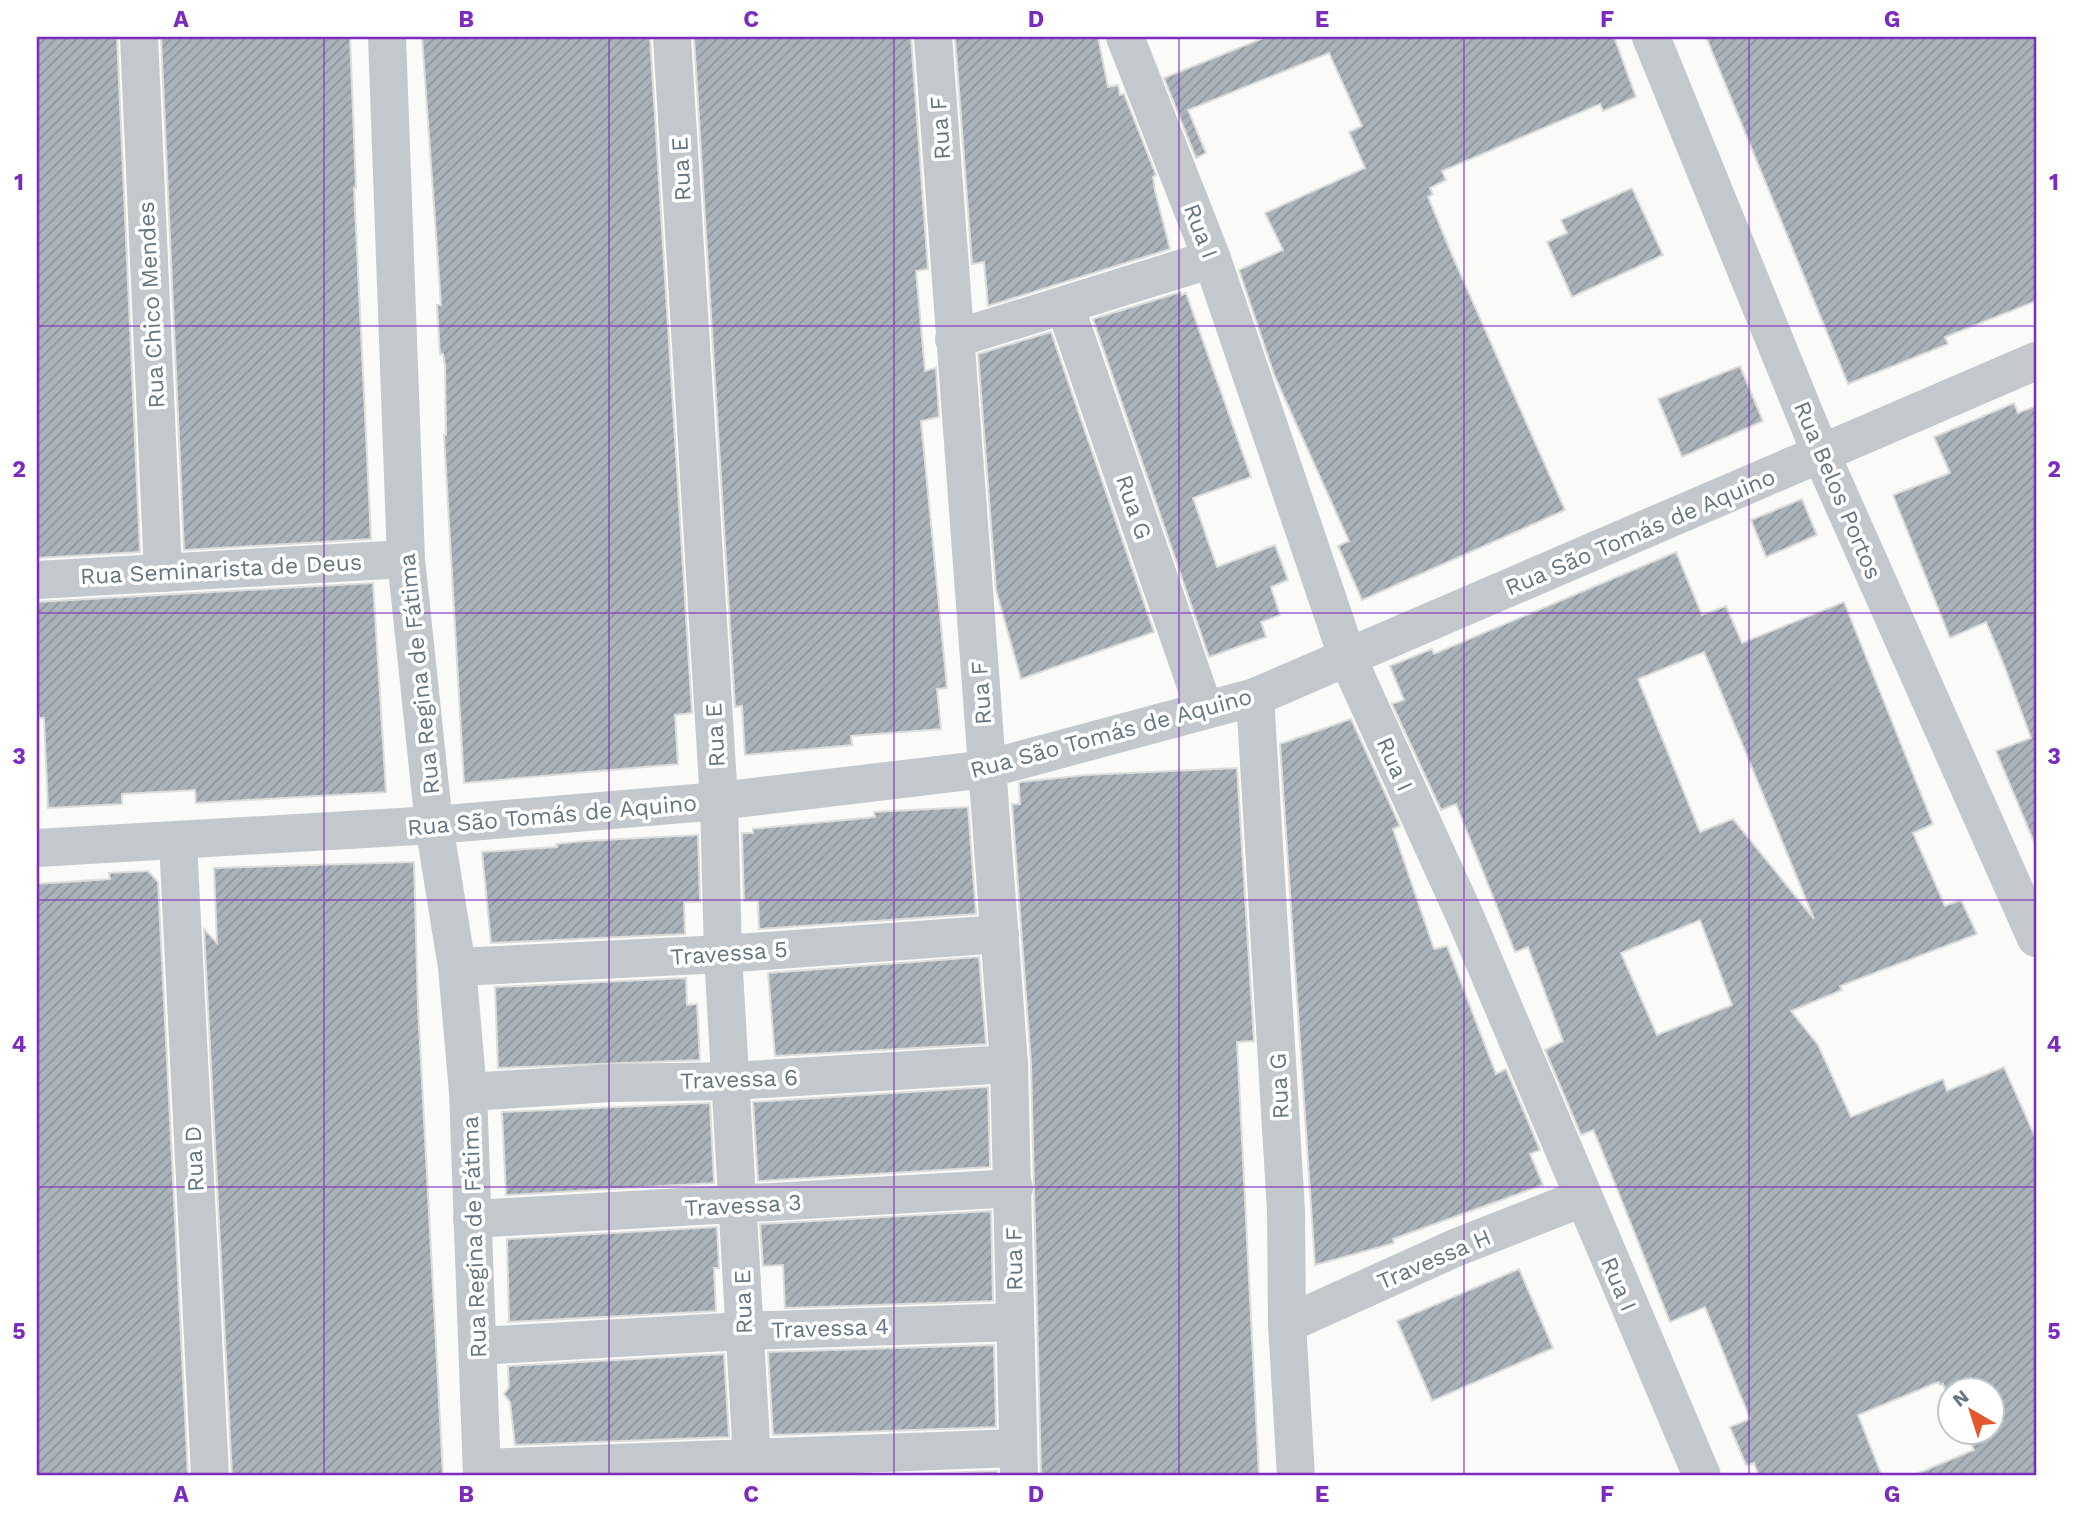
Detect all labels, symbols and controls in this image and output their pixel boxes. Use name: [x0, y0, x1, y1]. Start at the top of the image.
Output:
text: A: [173, 6, 189, 33]
text: B: [458, 6, 474, 33]
text: C: [743, 6, 759, 33]
text: D: [1028, 6, 1044, 33]
text: E: [1315, 6, 1329, 33]
text: F: [1600, 6, 1614, 33]
text: G: [1884, 6, 1900, 33]
street label: Rua F: [925, 95, 956, 161]
street label: Rua E: [666, 136, 697, 202]
text: 1: [14, 169, 24, 196]
text: 1: [2049, 169, 2059, 196]
street label: Rua I: [1178, 200, 1223, 262]
street label: Rua Chico Mendes: [133, 201, 170, 409]
street label: Rua Belos Portos: [1788, 397, 1887, 583]
text: 2: [12, 456, 26, 483]
text: 2: [2047, 456, 2061, 483]
street label: Rua São Tomás de Aquino: [1501, 463, 1779, 602]
street label: Rua G: [1110, 471, 1157, 543]
street label: Rua Seminarista de Deus: [79, 549, 363, 590]
street label: Rua Regina de Fátima: [393, 552, 446, 796]
street label: Rua F: [966, 660, 997, 726]
street label: Rua São Tomás de Aquino: [967, 683, 1255, 784]
street label: Rua E: [700, 702, 731, 768]
street label: Rua I: [1371, 733, 1418, 795]
text: 3: [12, 743, 26, 770]
text: 3: [2047, 743, 2061, 770]
street label: Rua São Tomás de Aquino: [406, 789, 698, 842]
street label: Travessa 5: [670, 936, 788, 971]
text: 4: [12, 1031, 27, 1058]
text: 4: [2047, 1031, 2062, 1058]
street label: Rua G: [1264, 1052, 1295, 1120]
street label: Travessa 6: [680, 1064, 798, 1095]
street label: Rua Regina de Fátima: [457, 1115, 492, 1359]
street label: Rua D: [179, 1125, 210, 1193]
street label: Travessa 3: [684, 1189, 802, 1222]
street label: Travessa H: [1373, 1223, 1495, 1295]
street label: Rua F: [1000, 1227, 1029, 1291]
street label: Rua I: [1595, 1253, 1642, 1315]
street label: Rua E: [729, 1269, 758, 1335]
street label: Travessa 4: [771, 1313, 889, 1344]
text: 5: [12, 1318, 26, 1345]
text: 5: [2047, 1318, 2061, 1345]
north arrow: [1937, 1376, 2007, 1446]
text: N: [1948, 1385, 1973, 1412]
text: A: [173, 1481, 189, 1508]
text: B: [458, 1481, 474, 1508]
text: C: [743, 1481, 759, 1508]
text: D: [1028, 1481, 1044, 1508]
text: E: [1315, 1481, 1329, 1508]
text: F: [1600, 1481, 1614, 1508]
text: G: [1884, 1481, 1900, 1508]

